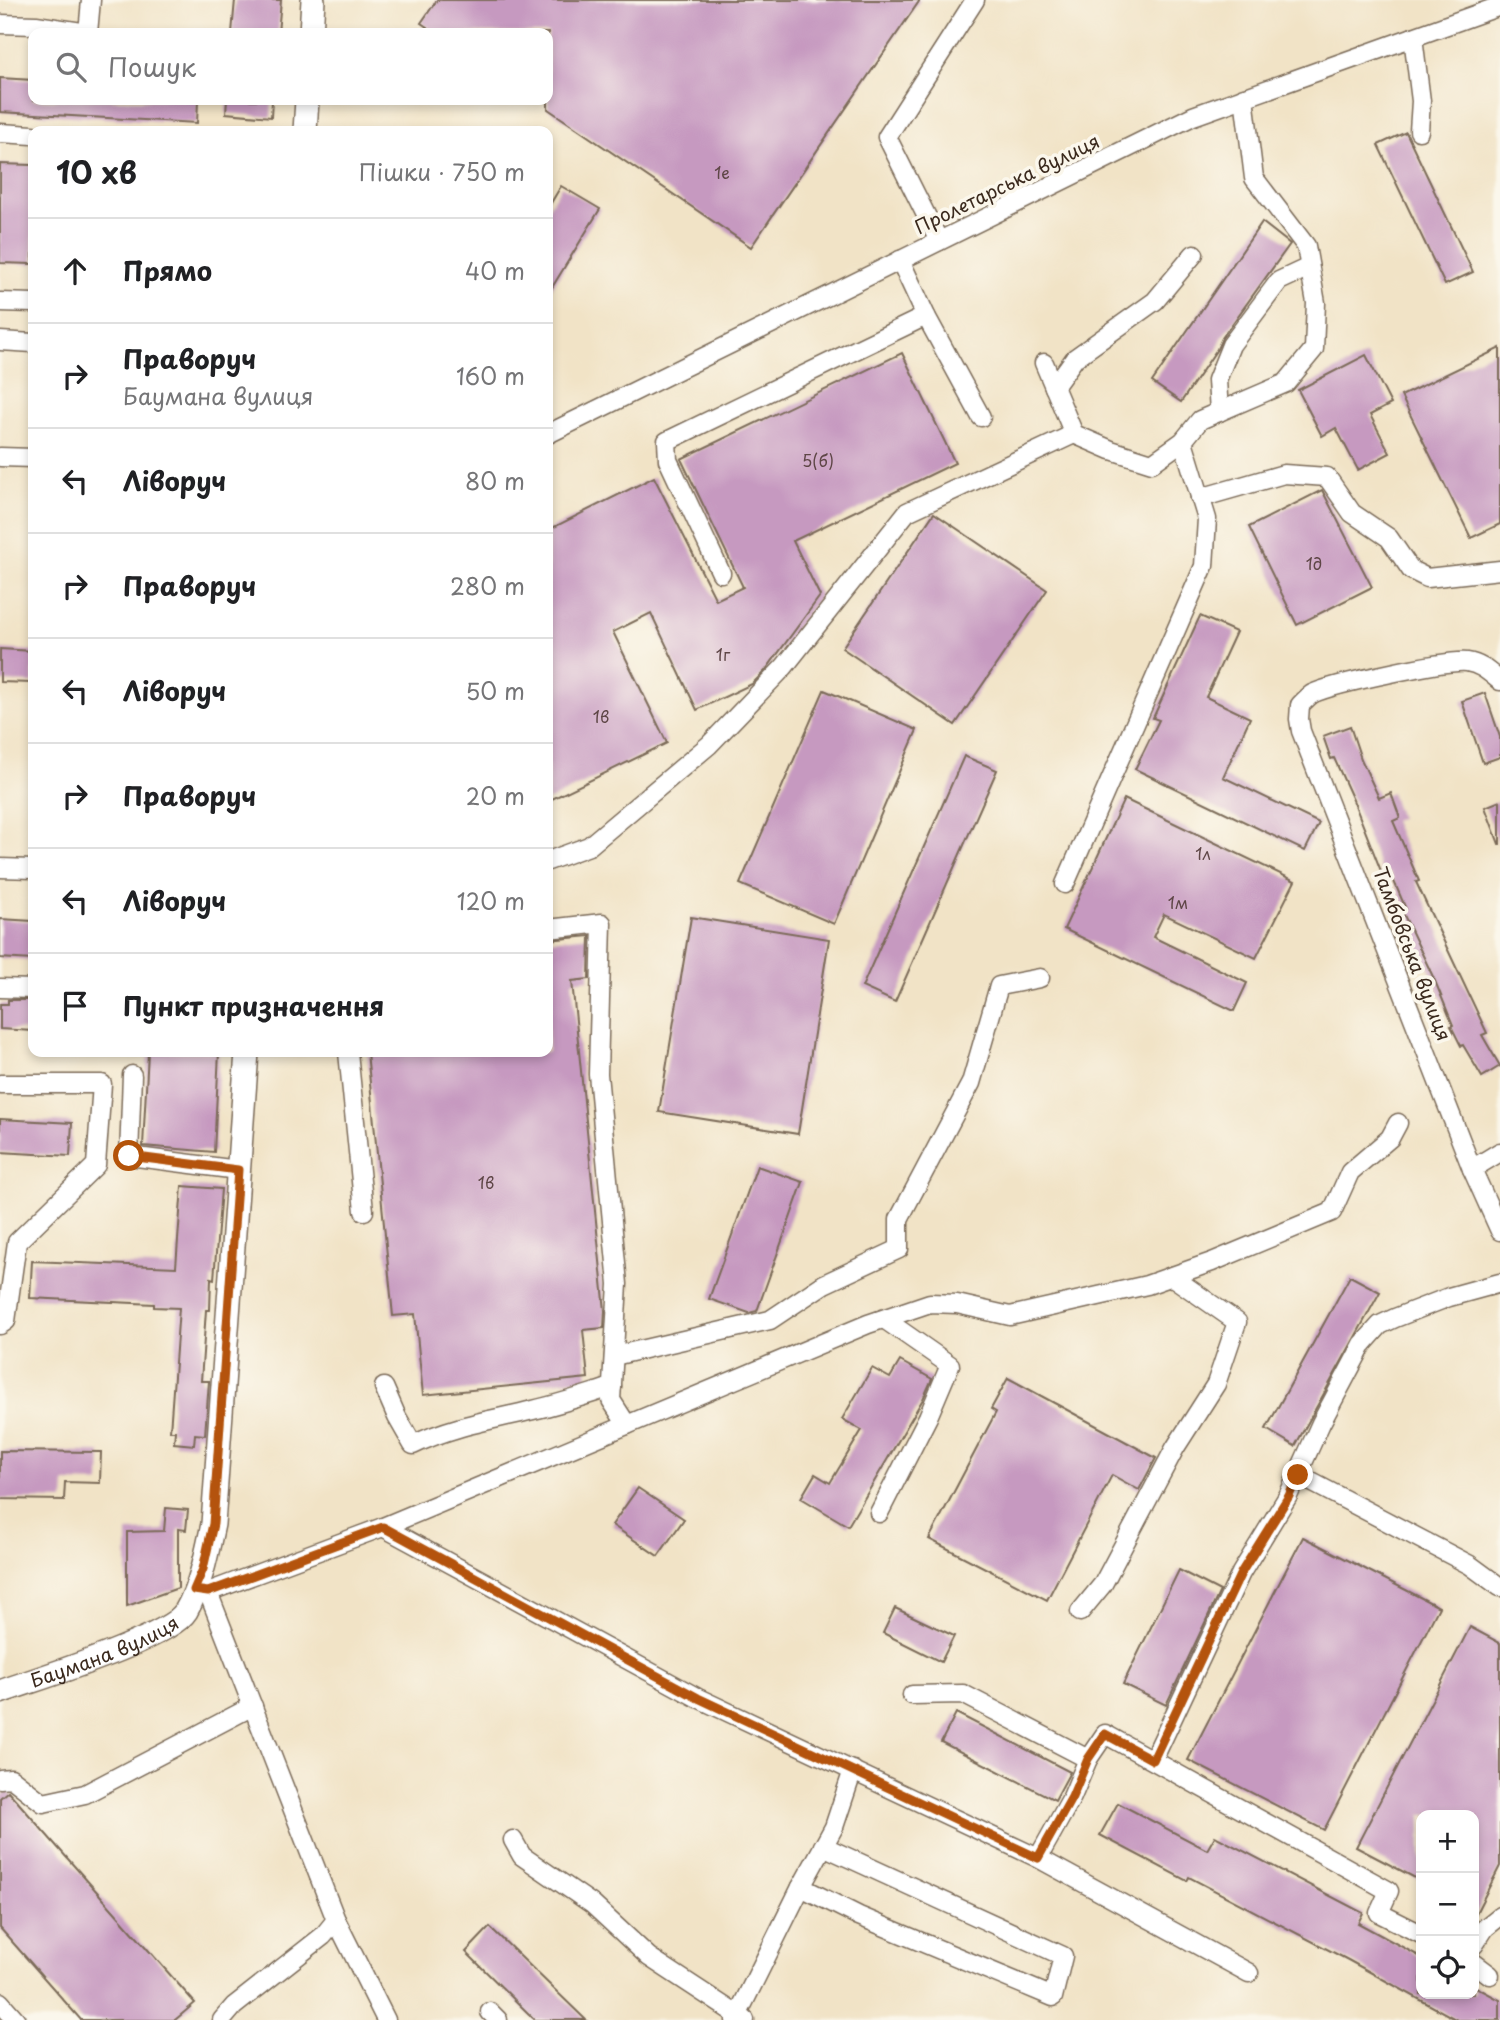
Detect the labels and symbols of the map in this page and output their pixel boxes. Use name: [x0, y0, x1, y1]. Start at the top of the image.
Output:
street label: Пролетарська вулиця: [909, 126, 1104, 240]
house number: 1е: [714, 160, 730, 184]
house number: 5(б): [802, 448, 834, 472]
house number: 1д: [1306, 551, 1322, 575]
house number: 1г: [716, 642, 731, 666]
house number: 1в: [593, 704, 609, 728]
house number: 1л: [1195, 841, 1211, 865]
street label: Тамбовська вулиця: [1367, 863, 1459, 1045]
house number: 1м: [1168, 890, 1188, 914]
route start: [113, 1140, 144, 1171]
house number: 1в: [478, 1170, 494, 1194]
route end: [1282, 1459, 1313, 1490]
street label: Баумана вулиця: [27, 1608, 184, 1694]

